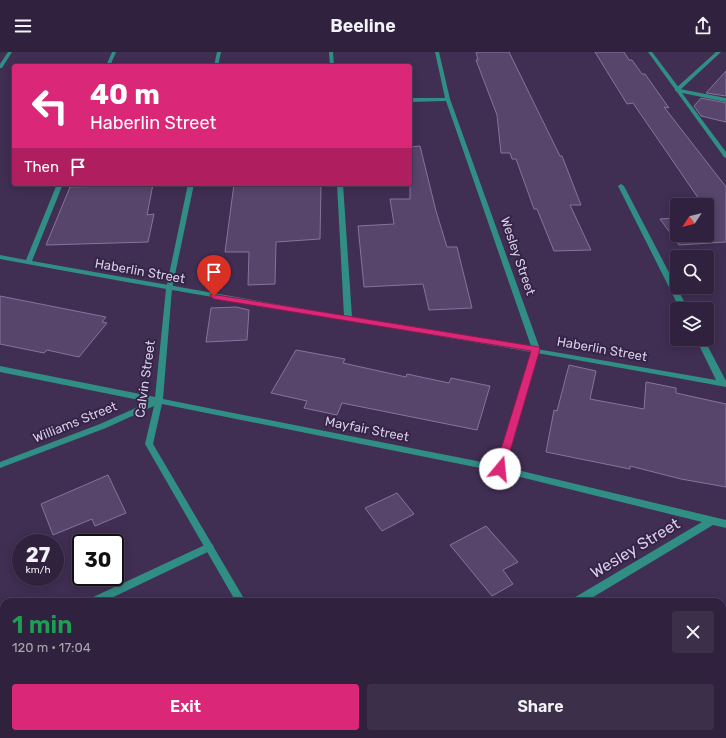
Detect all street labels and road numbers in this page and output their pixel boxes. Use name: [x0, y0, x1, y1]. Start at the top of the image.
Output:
street label: Wesley Street: [498, 215, 538, 297]
street label: Haberlin Street: [94, 256, 186, 286]
street label: Haberlin Street: [556, 334, 648, 364]
street label: Calvin Street: [132, 339, 158, 419]
street label: Williams Street: [31, 398, 119, 446]
street label: Mayfair Street: [324, 414, 410, 444]
street label: Wesley Street: [587, 514, 683, 582]

